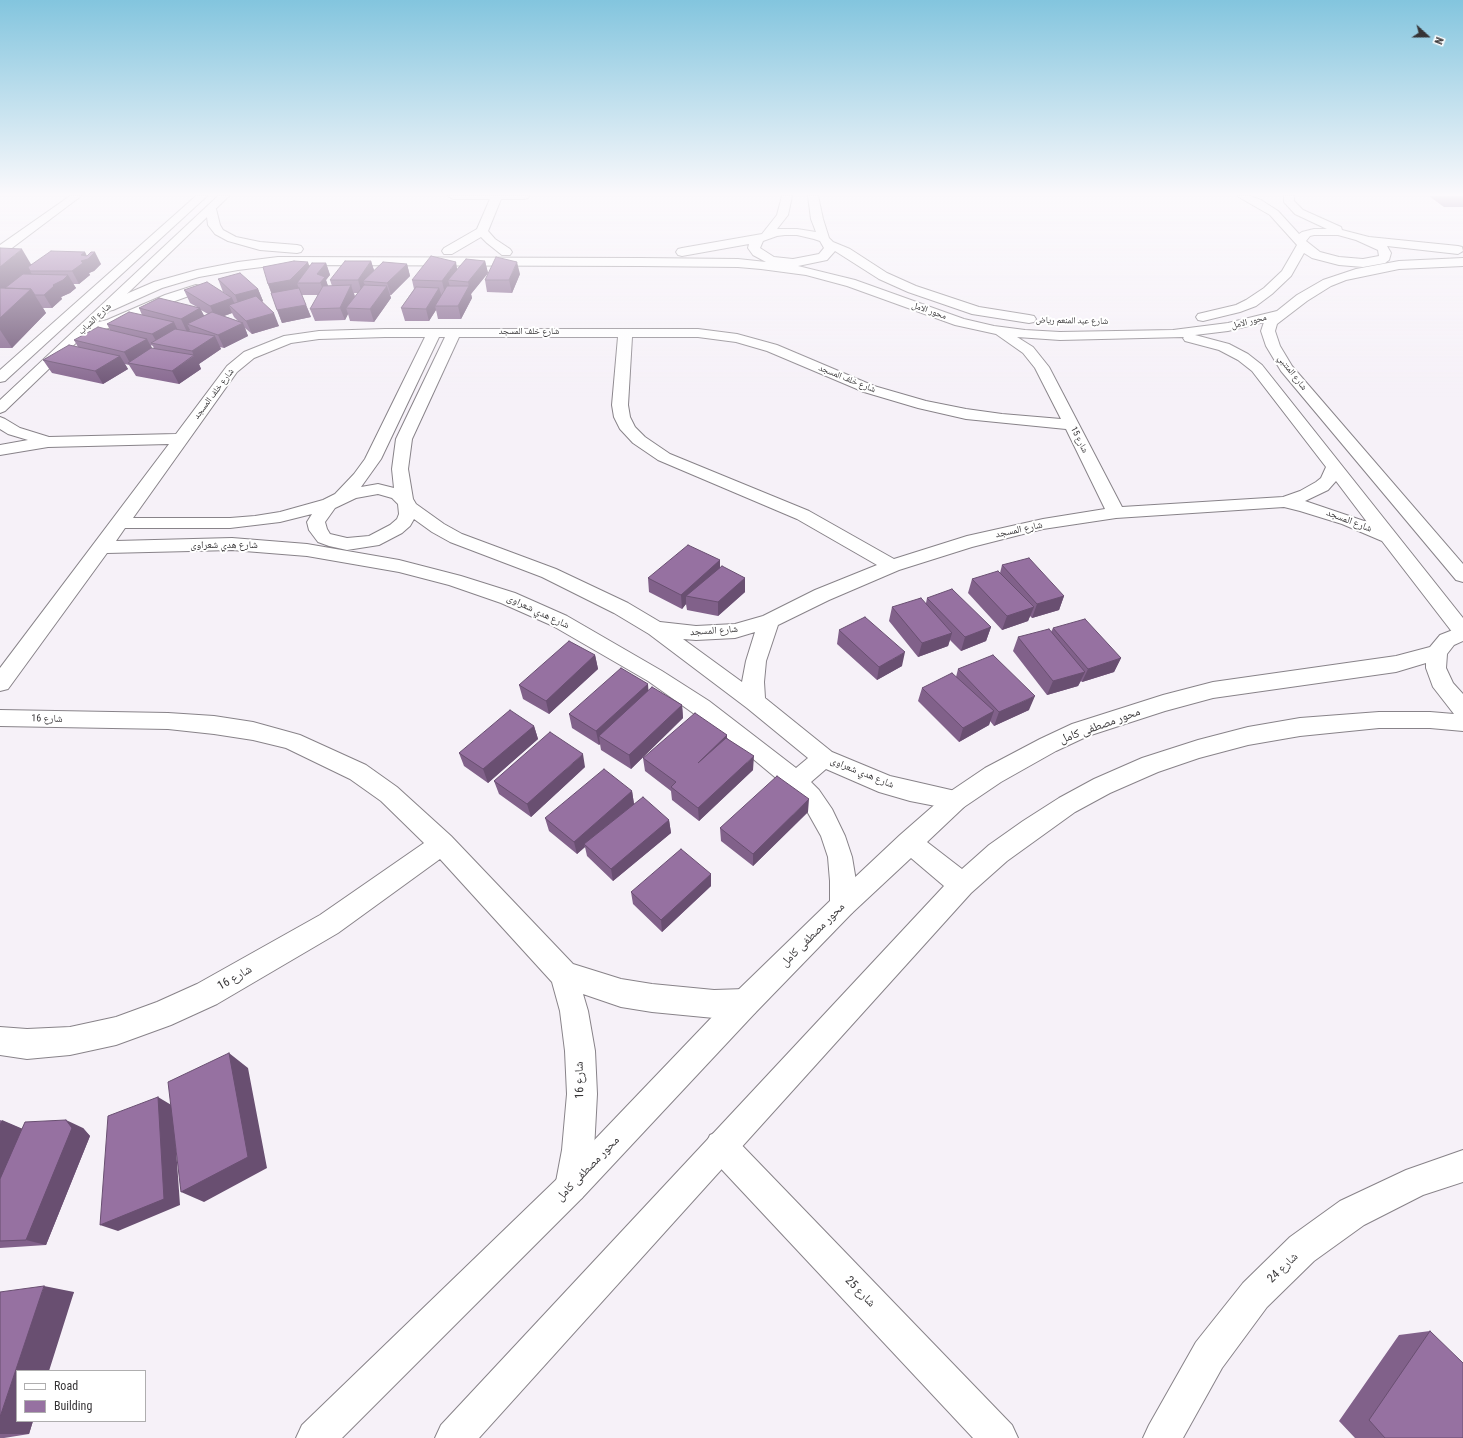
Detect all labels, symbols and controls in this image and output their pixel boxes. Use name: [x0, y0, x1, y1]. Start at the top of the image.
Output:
north arrow: [1407, 16, 1447, 56]
text: N: [1431, 35, 1446, 46]
street label: محور الامل: [910, 300, 948, 322]
street label: شارع الشباب: [76, 301, 114, 337]
street label: محور الامل: [1230, 312, 1268, 332]
street label: شارع عبد المنعم رياض: [1036, 315, 1108, 327]
street label: شارع خلف المسجد: [499, 327, 559, 337]
street label: شارع المتنبي: [1275, 353, 1309, 393]
street label: شارع خلف المسجد: [817, 363, 877, 395]
street label: شارع خلف المسجد: [191, 367, 237, 421]
street label: شارع 15: [1068, 425, 1090, 455]
street label: شارع المسجد: [1324, 507, 1374, 535]
street label: شارع المسجد: [994, 519, 1044, 541]
street label: شارع هدي شعراوى: [190, 539, 258, 551]
street label: شارع هدي شعراوى: [505, 592, 571, 632]
street label: شارع المسجد: [690, 623, 738, 639]
street label: محور مصطفى كامل: [1058, 705, 1142, 747]
street label: شارع 16: [31, 713, 63, 725]
street label: شارع هدي شعراوى: [828, 755, 896, 791]
street label: محور مصطفى كامل: [778, 900, 848, 970]
street label: شارع 16: [215, 962, 255, 994]
street label: شارع 16: [572, 1061, 588, 1099]
street label: محور مصطفى كامل: [553, 1133, 623, 1205]
street label: شارع 24: [1265, 1250, 1301, 1286]
street label: شارع 25: [842, 1274, 878, 1310]
legend: [16, 1370, 146, 1422]
text: Road: [54, 1379, 78, 1393]
text: Building: [54, 1399, 92, 1413]

